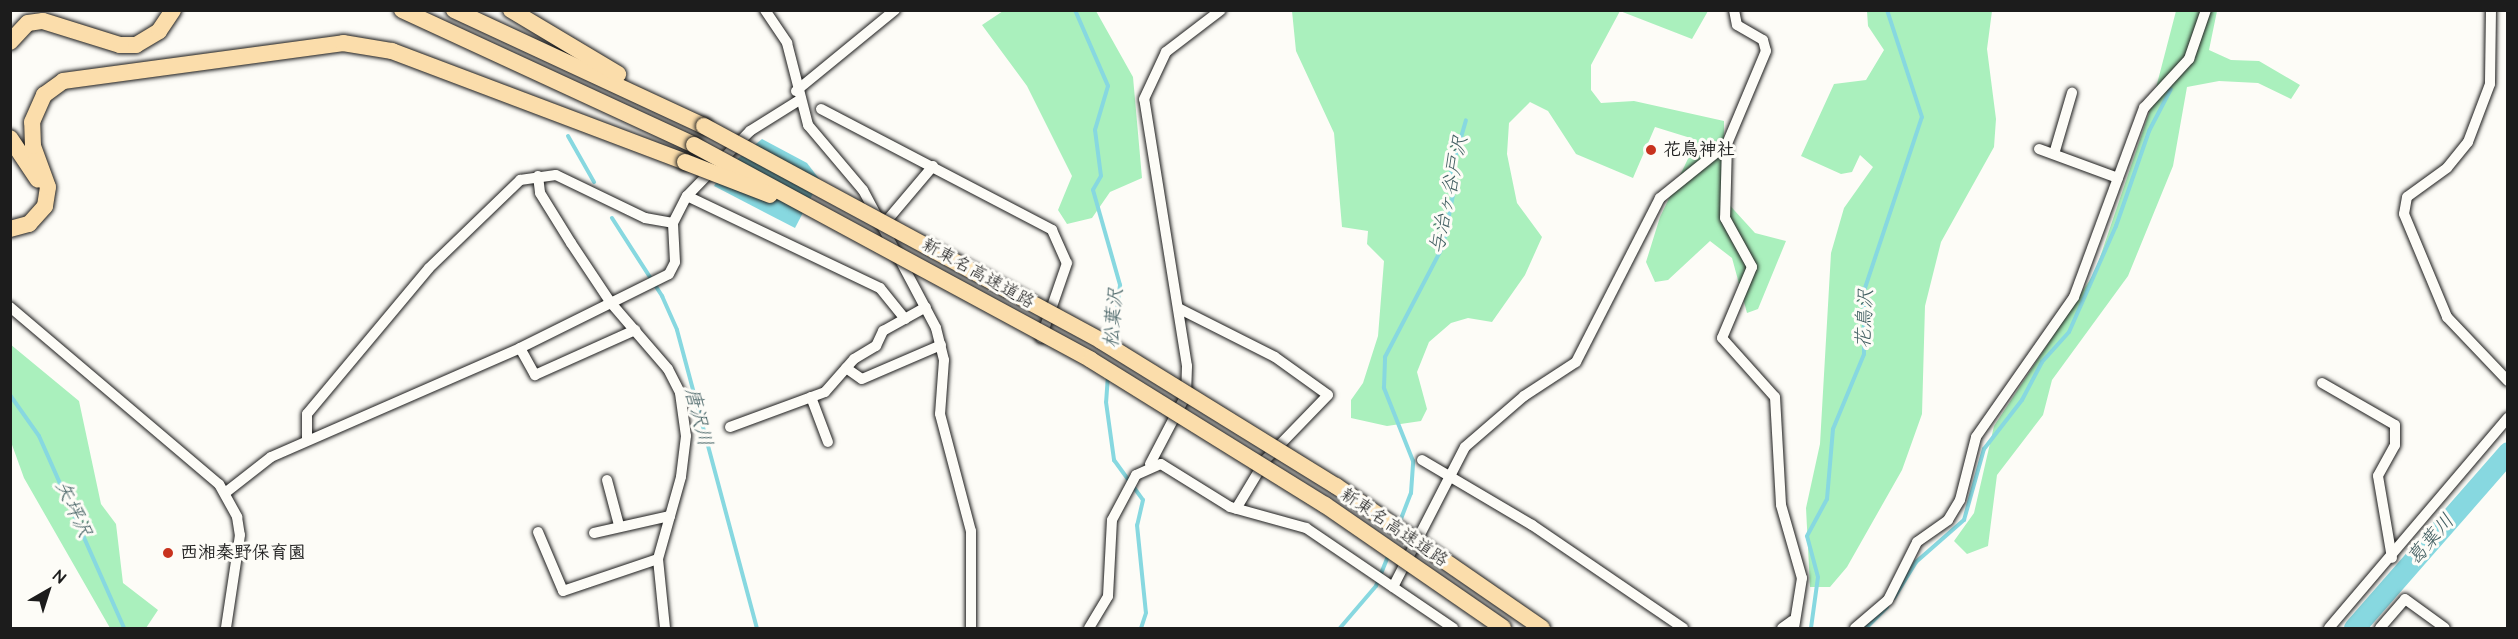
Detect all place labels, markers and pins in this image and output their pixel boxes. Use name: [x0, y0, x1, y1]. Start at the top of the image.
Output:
place label: 花鳥神社: [1663, 139, 1735, 161]
marker: 花鳥神社: [1644, 143, 1658, 157]
place label: 西湘秦野保育園: [180, 542, 306, 564]
marker: 西湘秦野保育園: [161, 546, 175, 560]

